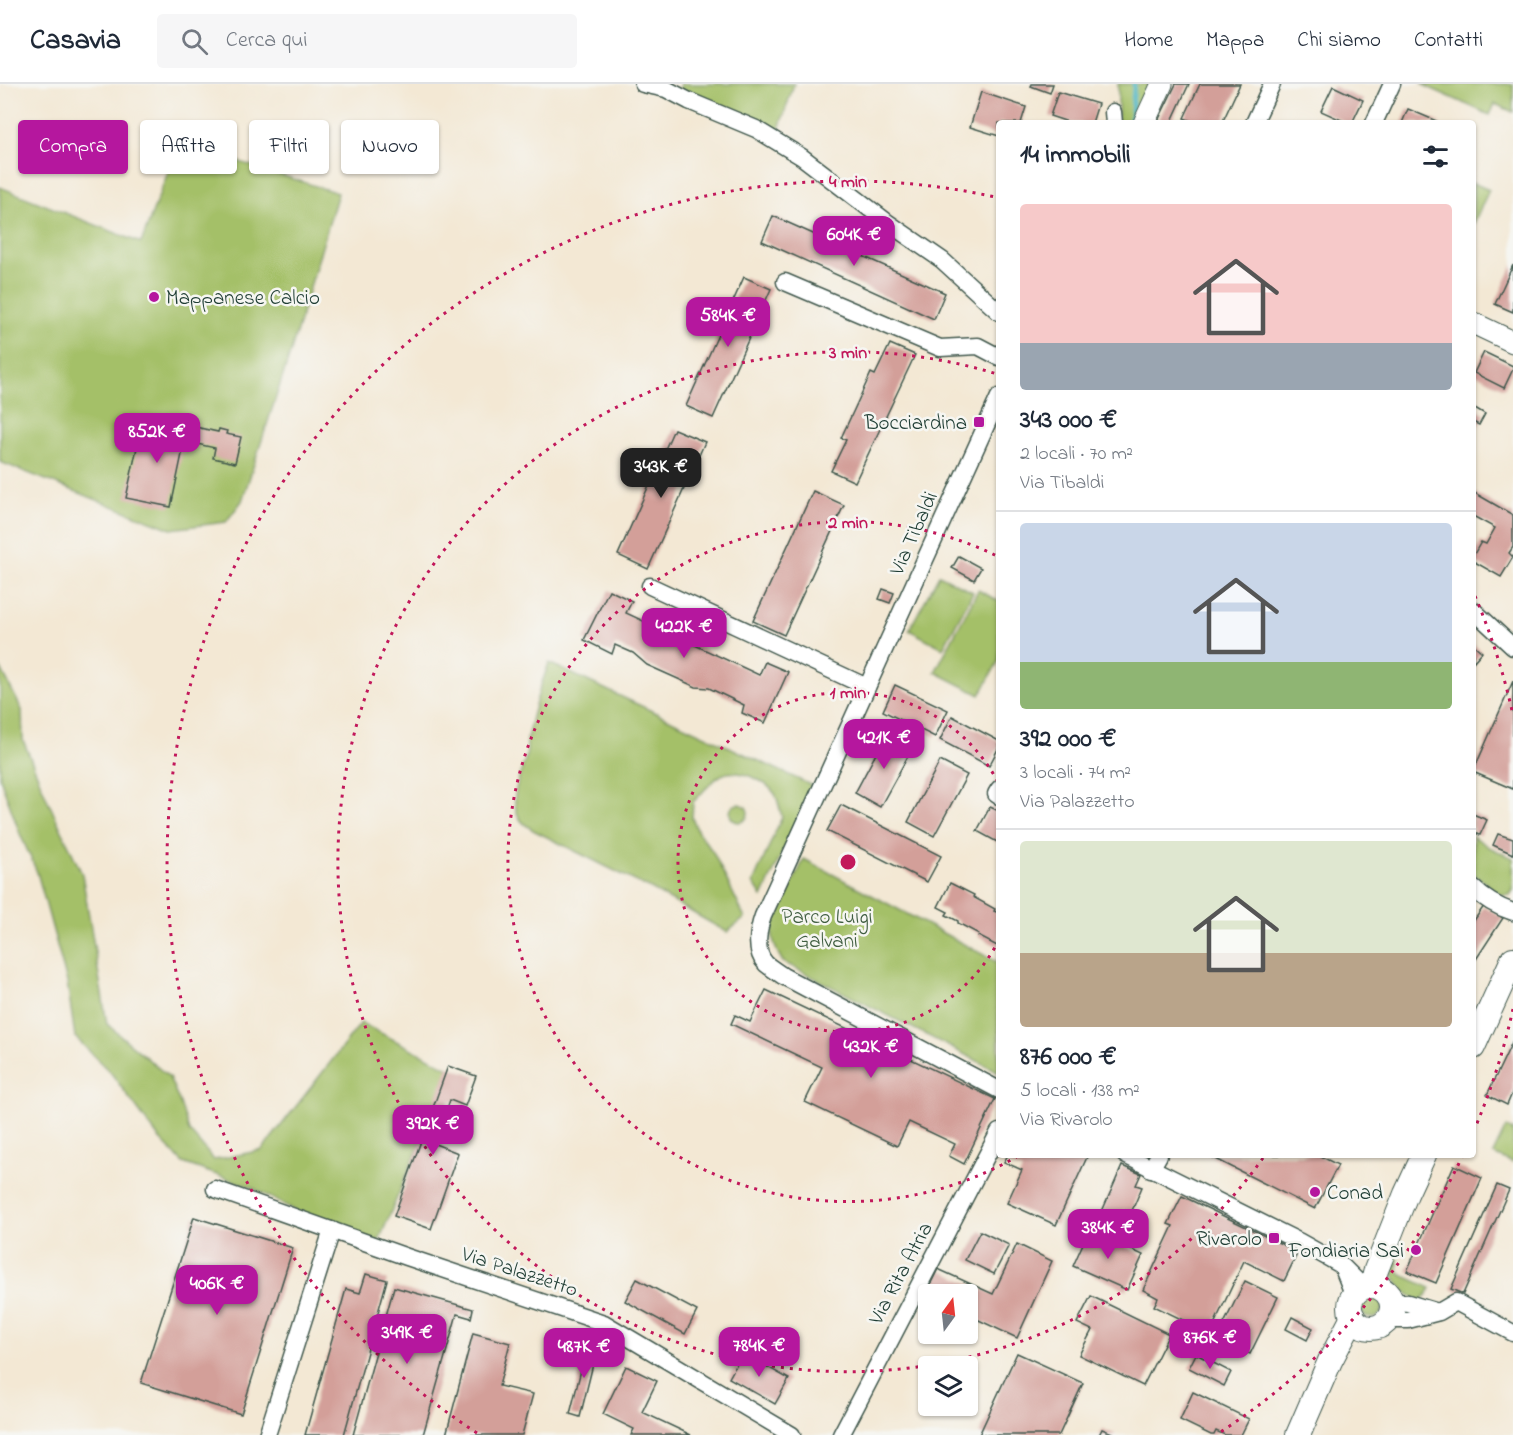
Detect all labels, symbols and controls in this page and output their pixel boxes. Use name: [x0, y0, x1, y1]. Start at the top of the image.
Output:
search box: [157, 14, 577, 68]
text: Casavia: [30, 21, 121, 62]
icon: search: [178, 25, 211, 58]
text: Cerca qui: [226, 25, 307, 57]
text: Home: [1124, 26, 1173, 56]
text: Mappa: [1206, 26, 1264, 56]
text: Chi siamo: [1297, 26, 1381, 56]
text: Contatti: [1414, 26, 1483, 56]
chip: Compra: [18, 120, 128, 174]
chip: Affitta: [140, 120, 237, 174]
chip: Filtri: [249, 120, 329, 174]
chip: Nuovo: [341, 120, 439, 174]
text: 14 immobili: [1020, 137, 1131, 175]
icon: filters: [1419, 140, 1452, 173]
text: 4 min: [829, 170, 867, 196]
pin: 604K €: [805, 216, 903, 267]
text: 604K €: [827, 221, 881, 250]
icon: home: [1182, 243, 1290, 351]
place label: Mappanese Calcio: [166, 284, 320, 314]
marker: Mappanese Calcio: [147, 290, 161, 304]
pin: 584K €: [679, 297, 777, 348]
text: 584K €: [700, 302, 756, 331]
text: 3 min: [828, 341, 867, 367]
text: 343 000 €: [1020, 402, 1117, 440]
place label: Bocciardina: [863, 409, 967, 439]
pin: 852K €: [108, 413, 206, 464]
marker: Bocciardina: [972, 415, 986, 429]
text: 852K €: [128, 418, 186, 447]
text: 2 locali · 70 m²: [1020, 440, 1133, 469]
pin: 343K €: [612, 448, 710, 499]
text: 343K €: [634, 453, 688, 482]
text: Via Tibaldi: [1020, 469, 1104, 498]
street label: Via Tibaldi: [883, 487, 947, 581]
text: 2 min: [827, 511, 868, 537]
icon: home: [1182, 562, 1290, 670]
pin: 422K €: [635, 608, 733, 659]
text: 422K €: [656, 613, 712, 642]
text: 1 min: [830, 681, 866, 707]
pin: 421K €: [835, 719, 933, 770]
text: 392 000 €: [1020, 721, 1116, 759]
text: 421K €: [857, 724, 911, 753]
text: 3 locali · 74 m²: [1020, 759, 1131, 788]
text: Via Palazzetto: [1020, 788, 1135, 817]
centre of rings: [838, 852, 858, 872]
icon: home: [1182, 880, 1290, 988]
park label: Parco Luigi Galvani: [782, 903, 872, 957]
pin: 432K €: [822, 1028, 920, 1079]
text: 432K €: [843, 1033, 899, 1062]
text: 876 000 €: [1020, 1039, 1117, 1077]
text: 5 locali · 138 m²: [1020, 1077, 1140, 1106]
pin: 392K €: [384, 1105, 482, 1156]
text: Via Rivarolo: [1020, 1106, 1113, 1135]
text: 392K €: [407, 1110, 459, 1139]
place label: Conad: [1327, 1179, 1383, 1209]
marker: Conad: [1308, 1185, 1322, 1199]
pin: 384K €: [1059, 1209, 1157, 1260]
text: 384K €: [1082, 1214, 1134, 1243]
street label: Via Rita Atria: [862, 1217, 941, 1331]
place label: Rivarolo: [1196, 1225, 1262, 1255]
marker: Rivarolo: [1267, 1231, 1281, 1245]
place label: Fondiaria Sai: [1288, 1237, 1404, 1267]
street label: Via Palazzetto: [457, 1240, 581, 1306]
marker: Fondiaria Sai: [1409, 1243, 1423, 1257]
pin: 406K €: [168, 1265, 266, 1316]
text: 406K €: [190, 1270, 244, 1299]
north arrow: [918, 1284, 978, 1344]
map controls: [918, 1284, 978, 1416]
pin: 349K €: [358, 1314, 456, 1365]
text: 349K €: [381, 1319, 433, 1348]
pin: 876K €: [1161, 1319, 1259, 1370]
text: 876K €: [1183, 1324, 1237, 1353]
pin: 784K €: [710, 1327, 808, 1378]
pin: 487K €: [535, 1328, 633, 1379]
text: 784K €: [733, 1332, 785, 1361]
text: 487K €: [558, 1333, 610, 1362]
button: layers: [918, 1356, 978, 1416]

